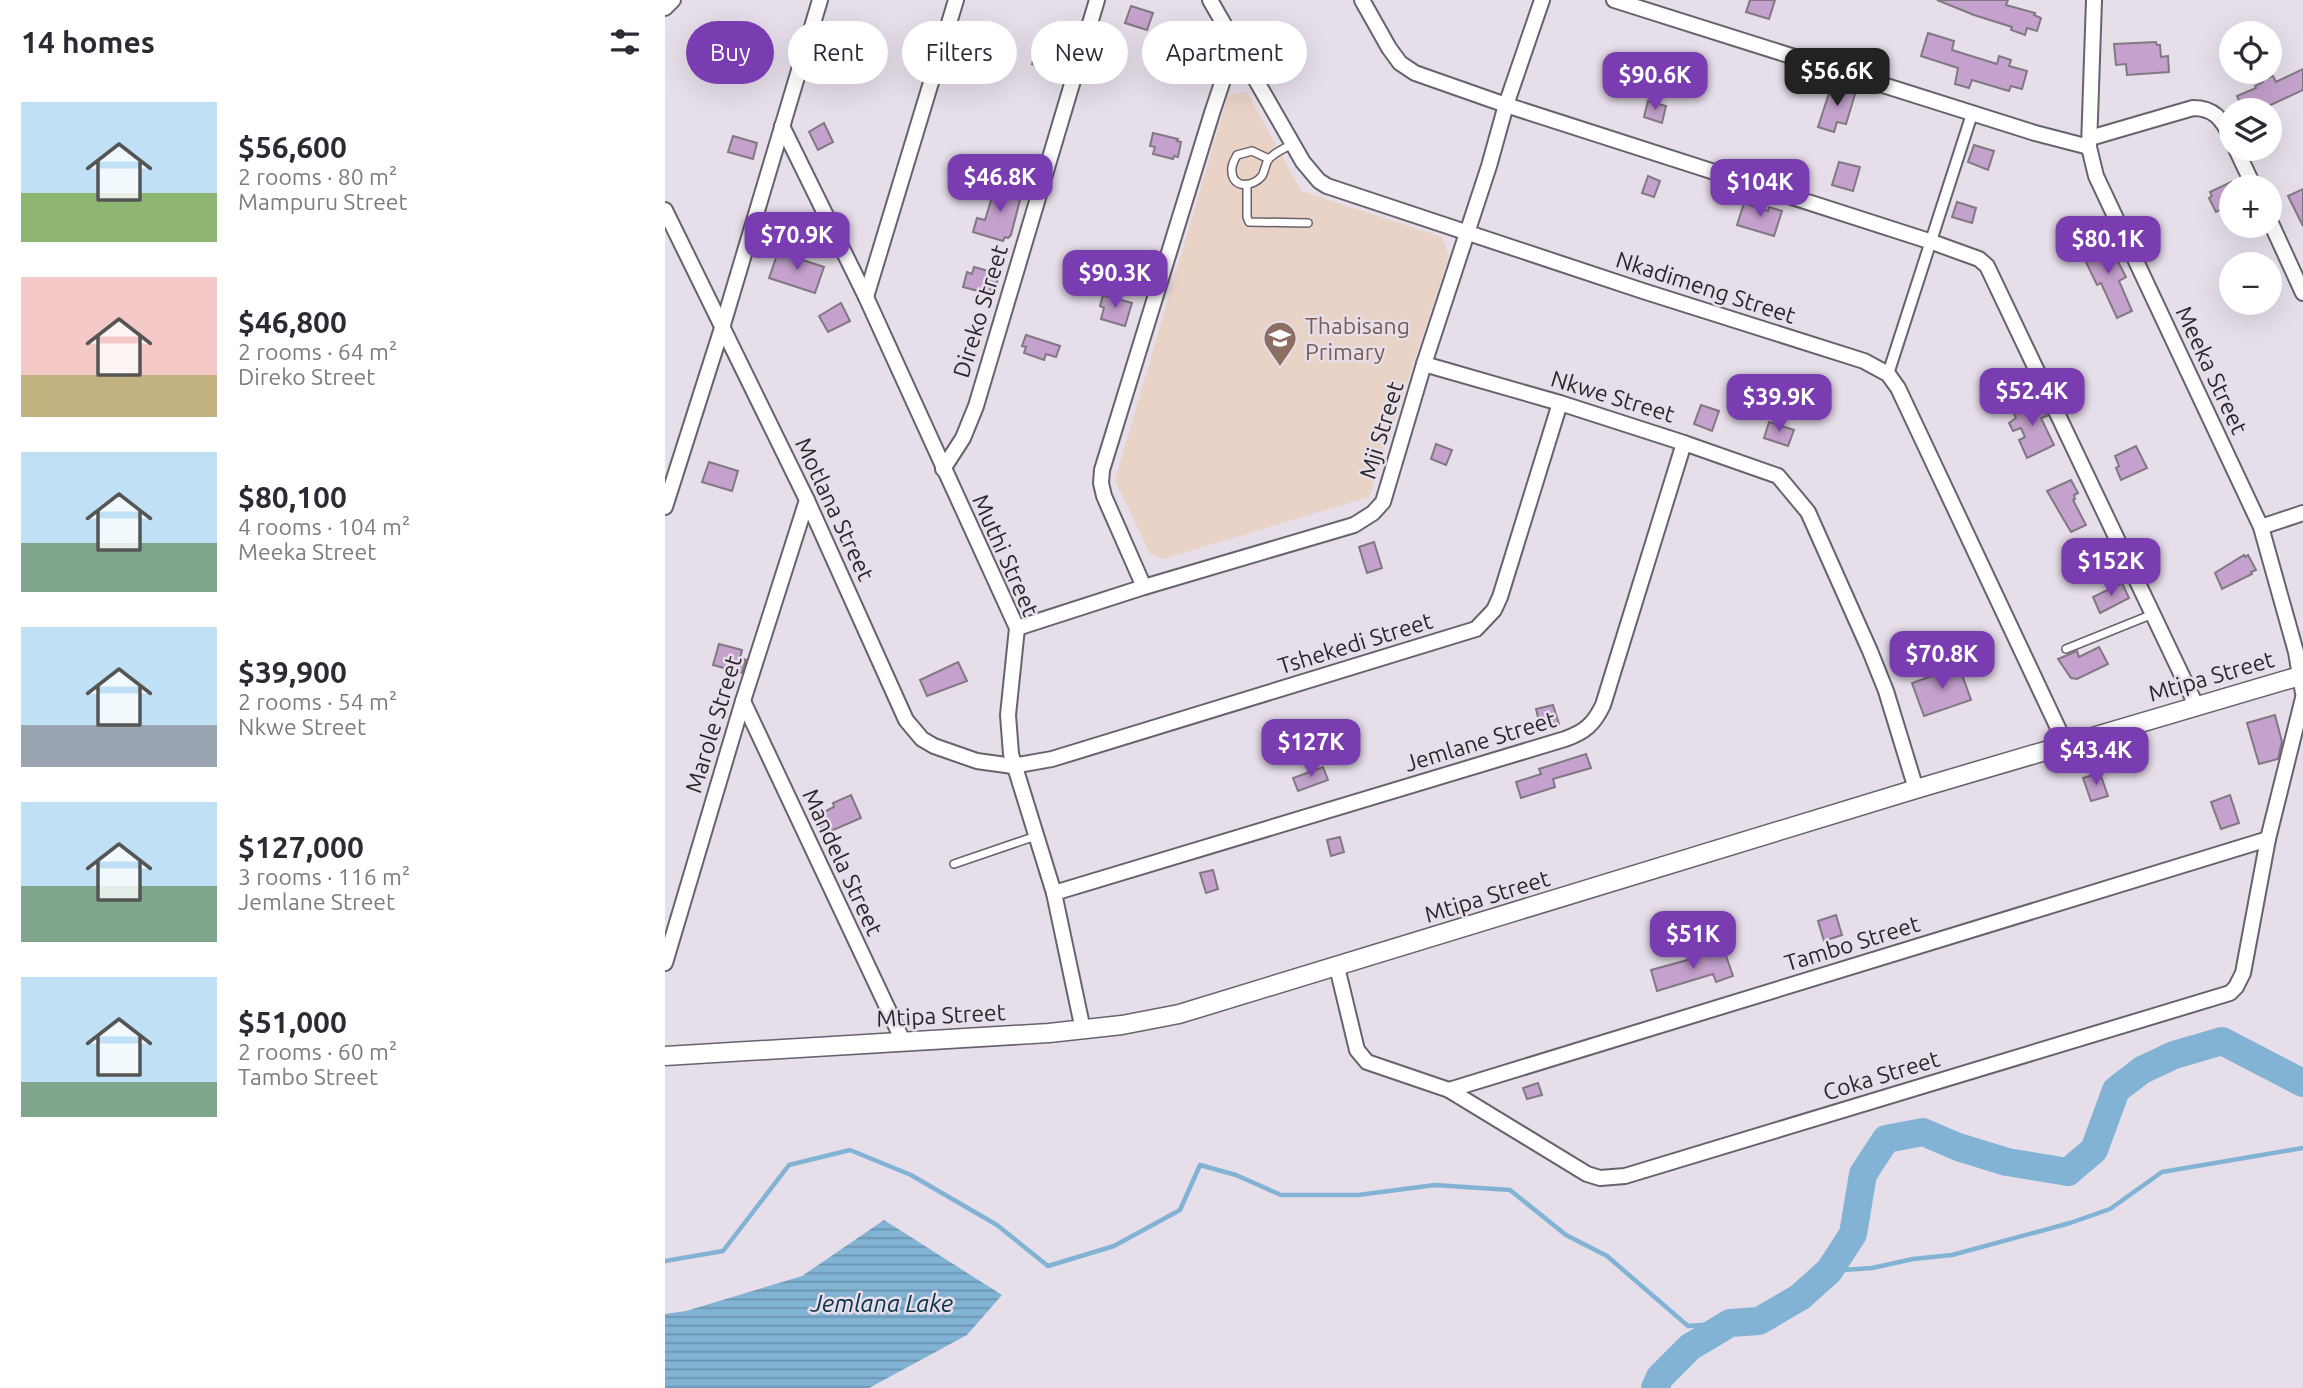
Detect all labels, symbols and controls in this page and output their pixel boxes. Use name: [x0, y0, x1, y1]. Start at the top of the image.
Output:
chip: Buy: [686, 21, 774, 84]
chip: Rent: [788, 21, 888, 84]
chip: Filters: [902, 21, 1017, 84]
chip: New: [1031, 21, 1128, 84]
chip: Apartment: [1142, 21, 1307, 84]
map controls: [2219, 21, 2282, 315]
button: locate: [2219, 21, 2282, 84]
icon: filters: [606, 23, 644, 61]
text: 14 homes: [21, 25, 155, 59]
pin: $56.6K: [1780, 48, 1894, 108]
pin: $90.6K: [1598, 52, 1712, 112]
text: $56.6K: [1801, 58, 1873, 83]
text: $90.6K: [1619, 62, 1691, 87]
button: layers: [2219, 98, 2282, 161]
icon: home: [77, 130, 161, 214]
text: $56,600: [238, 130, 347, 164]
pin: $46.8K: [943, 154, 1057, 214]
pin: $104K: [1711, 160, 1809, 219]
text: 2 rooms · 80 m²: [238, 164, 397, 189]
text: $46.8K: [964, 164, 1036, 189]
text: $104K: [1726, 169, 1794, 194]
button: +: [2219, 175, 2282, 238]
text: Mampuru Street: [238, 189, 408, 214]
pin: $70.9K: [740, 212, 854, 272]
pin: $80.1K: [2051, 216, 2165, 276]
text: $70.9K: [761, 222, 833, 247]
text: $80.1K: [2072, 226, 2144, 251]
street label: Direko Street: [948, 242, 1012, 380]
street label: Nkadimeng Street: [1613, 246, 1799, 328]
pin: $90.3K: [1058, 250, 1172, 310]
button: −: [2219, 252, 2282, 315]
text: $90.3K: [1079, 260, 1151, 285]
street label: Meeka Street: [2171, 302, 2253, 438]
icon: home: [77, 305, 161, 389]
text: $46,800: [238, 305, 347, 339]
place label: Thabisang Primary: [1305, 313, 1410, 364]
school or university icon: Thabisang Primary: [1261, 319, 1299, 368]
text: 2 rooms · 64 m²: [238, 339, 397, 364]
text: Direko Street: [238, 364, 375, 389]
street label: Nkwe Street: [1548, 365, 1678, 427]
pin: $52.4K: [1975, 368, 2089, 428]
pin: $39.9K: [1722, 374, 1836, 434]
street label: Mji Street: [1354, 378, 1408, 482]
text: $52.4K: [1996, 378, 2068, 403]
text: $39.9K: [1743, 384, 1815, 409]
street label: Motlana Street: [791, 434, 879, 584]
icon: home: [77, 480, 161, 564]
text: $80,100: [238, 480, 347, 514]
street label: Muthi Street: [968, 490, 1044, 620]
text: 4 rooms · 104 m²: [238, 514, 410, 539]
pin: $152K: [2062, 538, 2160, 598]
text: Meeka Street: [238, 539, 376, 564]
text: $152K: [2077, 548, 2145, 573]
street label: Tshekedi Street: [1275, 608, 1435, 678]
pin: $70.8K: [1885, 632, 1999, 691]
text: $70.8K: [1906, 641, 1978, 666]
street label: Mtipa Street: [2145, 646, 2277, 706]
street label: Marole Street: [680, 652, 746, 796]
icon: home: [77, 655, 161, 739]
text: $39,900: [238, 655, 347, 689]
text: 2 rooms · 54 m²: [238, 689, 397, 714]
street label: Jemlane Street: [1401, 706, 1559, 776]
text: Nkwe Street: [238, 714, 366, 739]
pin: $127K: [1262, 720, 1360, 779]
pin: $43.4K: [2039, 728, 2153, 787]
text: $127K: [1277, 729, 1345, 754]
text: $43.4K: [2060, 737, 2132, 762]
street label: Mandela Street: [798, 785, 888, 939]
icon: home: [77, 830, 161, 914]
text: $127,000: [238, 830, 364, 864]
text: 3 rooms · 116 m²: [238, 864, 410, 889]
street label: Mtipa Street: [1421, 865, 1553, 927]
text: Jemlane Street: [238, 889, 395, 914]
street label: Tambo Street: [1781, 911, 1923, 975]
pin: $51K: [1652, 912, 1734, 971]
text: $51K: [1666, 921, 1720, 946]
street label: Mtipa Street: [876, 999, 1006, 1031]
icon: home: [77, 1005, 161, 1089]
text: $51,000: [238, 1005, 347, 1039]
text: 2 rooms · 60 m²: [238, 1039, 397, 1064]
street label: Coka Street: [1820, 1045, 1942, 1105]
text: Tambo Street: [238, 1064, 378, 1089]
water label: Jemlana Lake: [810, 1290, 953, 1317]

